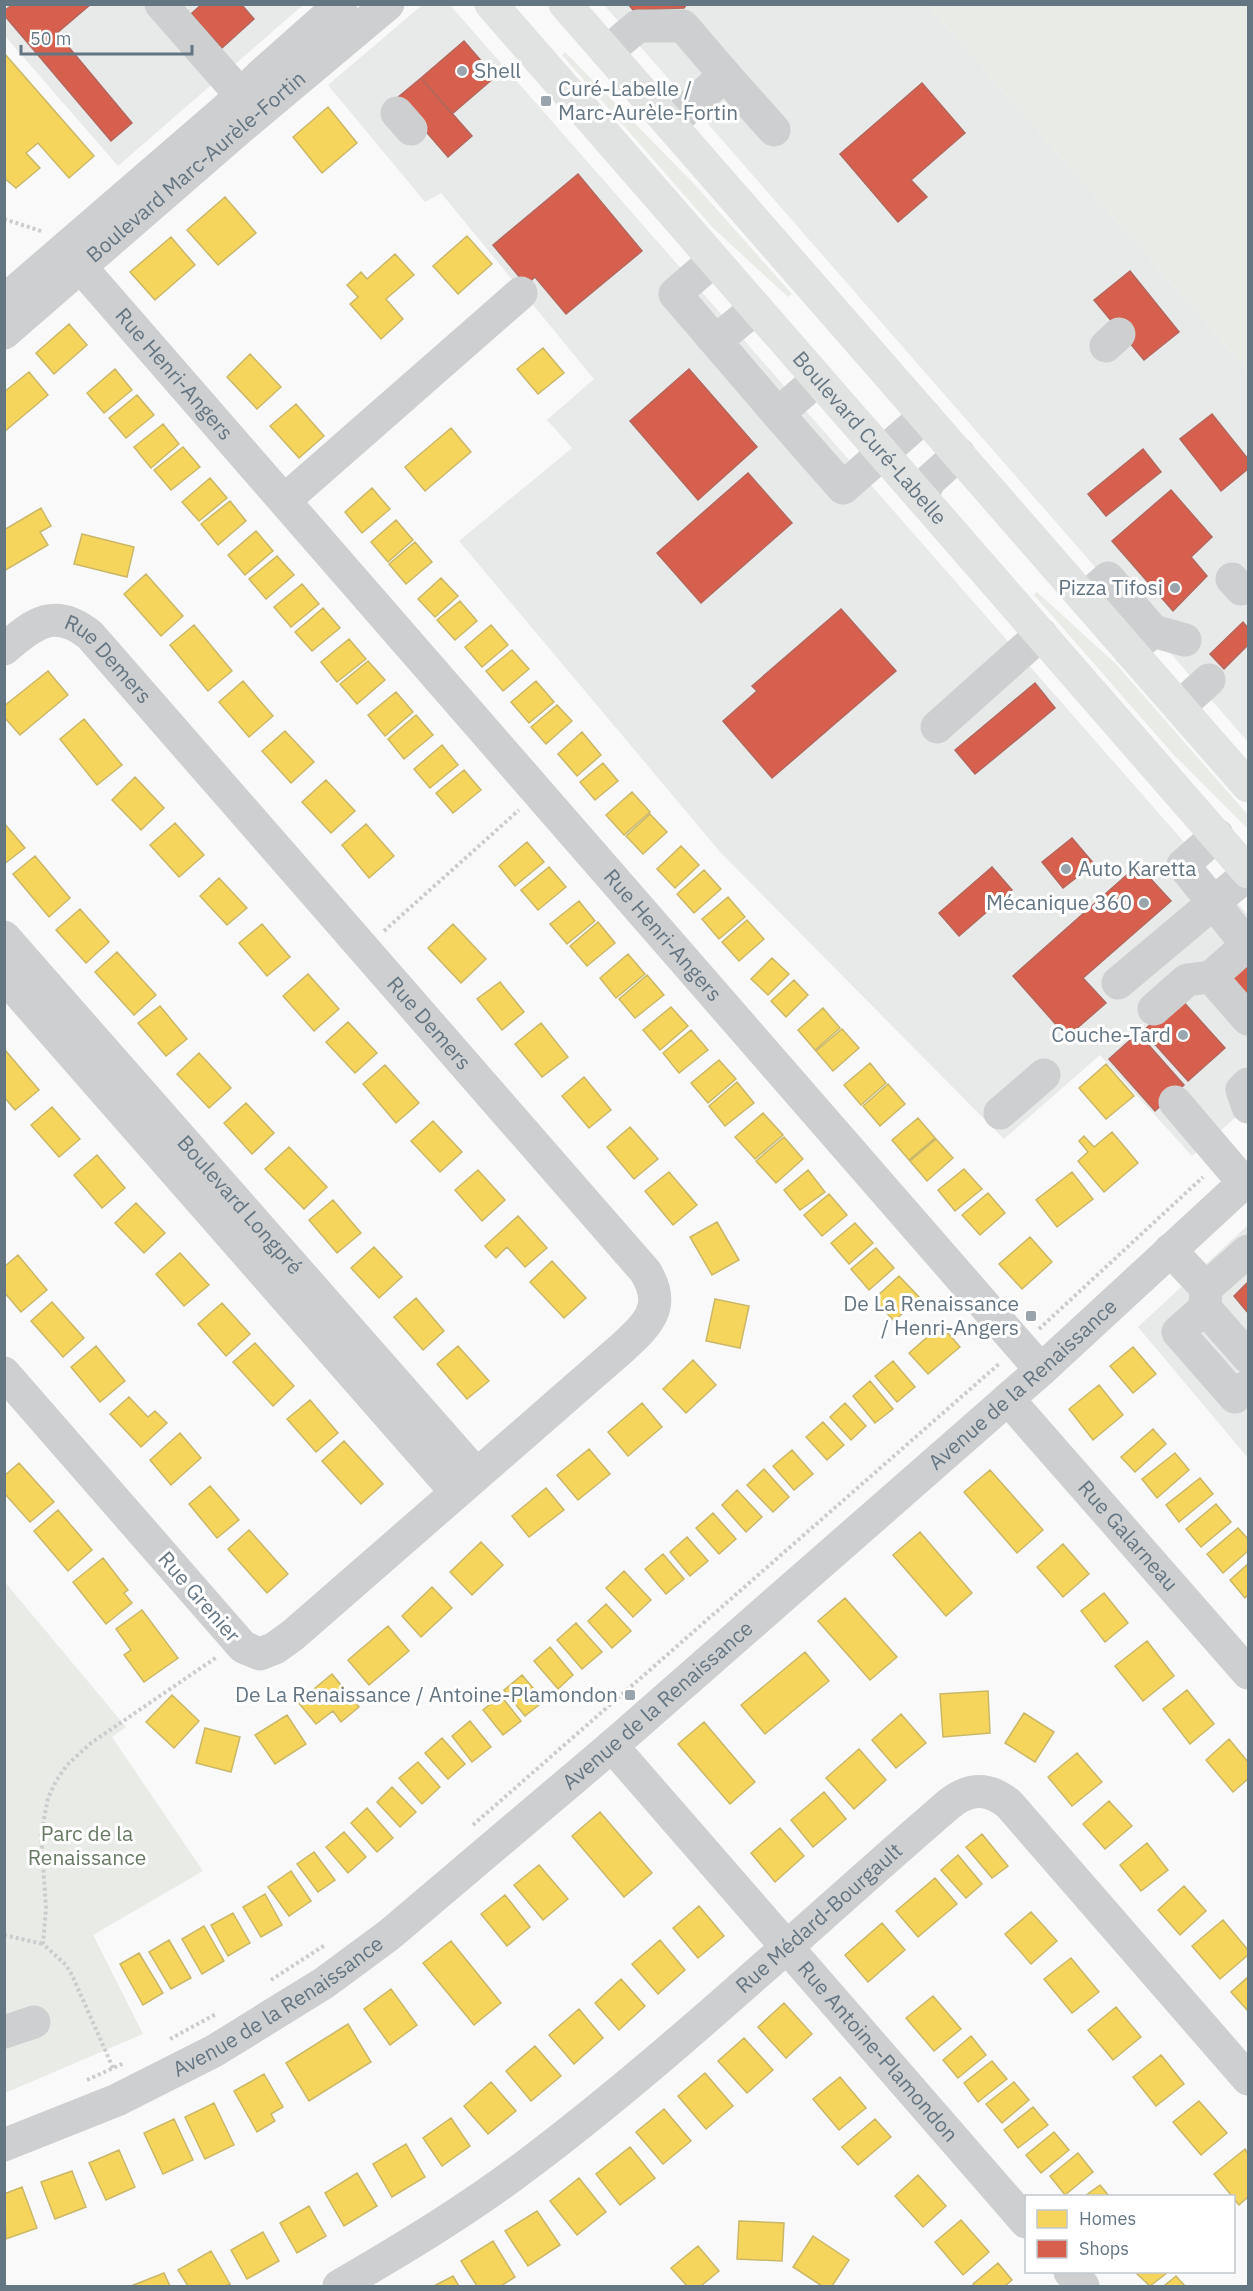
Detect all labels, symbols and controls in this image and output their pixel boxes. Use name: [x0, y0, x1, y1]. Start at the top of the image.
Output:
scale bar: [21, 18, 192, 56]
text: 50 m: [30, 27, 72, 50]
place label: Shell: [474, 56, 521, 84]
street label: Boulevard Marc-Aurèle-Fortin: [80, 64, 311, 268]
marker: Shell: [455, 64, 469, 78]
place label: Curé-Labelle / Marc-Aurèle-Fortin: [558, 74, 738, 126]
marker: Curé-Labelle / Marc-Aurèle-Fortin: [539, 94, 553, 108]
street label: Rue Henri-Angers: [109, 301, 240, 446]
street label: Boulevard Curé-Labelle: [787, 345, 954, 530]
place label: Pizza Tifosi: [1058, 573, 1163, 601]
marker: Pizza Tifosi: [1168, 581, 1182, 595]
street label: Rue Demers: [61, 607, 159, 709]
place label: Auto Karetta: [1078, 854, 1197, 882]
street label: Rue Henri-Angers: [598, 862, 729, 1007]
marker: Auto Karetta: [1059, 862, 1073, 876]
place label: Mécanique 360: [986, 888, 1132, 916]
marker: Mécanique 360: [1137, 896, 1151, 910]
street label: Rue Demers: [381, 970, 478, 1075]
place label: Couche-Tard: [1051, 1020, 1171, 1048]
marker: Couche-Tard: [1176, 1028, 1190, 1042]
street label: Boulevard Longpré: [171, 1129, 309, 1280]
place label: De La Renaissance / Henri-Angers: [843, 1289, 1019, 1341]
street label: Avenue de la Renaissance: [922, 1292, 1123, 1476]
marker: De La Renaissance / Henri-Angers: [1024, 1309, 1038, 1323]
street label: Rue Galarneau: [1072, 1474, 1185, 1597]
street label: Rue Grenier: [152, 1545, 247, 1648]
street label: Avenue de la Renaissance: [556, 1614, 758, 1795]
place label: De La Renaissance / Antoine-Plamondon: [235, 1680, 618, 1708]
marker: De La Renaissance / Antoine-Plamondon: [623, 1688, 637, 1702]
park label: Parc de la Renaissance: [28, 1819, 146, 1871]
street label: Rue Médard-Bourgault: [729, 1836, 908, 1999]
street label: Avenue de la Renaissance: [168, 1929, 388, 2083]
street label: Rue Antoine-Plamondon: [792, 1954, 965, 2147]
legend: [1025, 2195, 1235, 2273]
text: Homes: [1079, 2207, 1136, 2230]
text: Shops: [1079, 2237, 1129, 2260]

